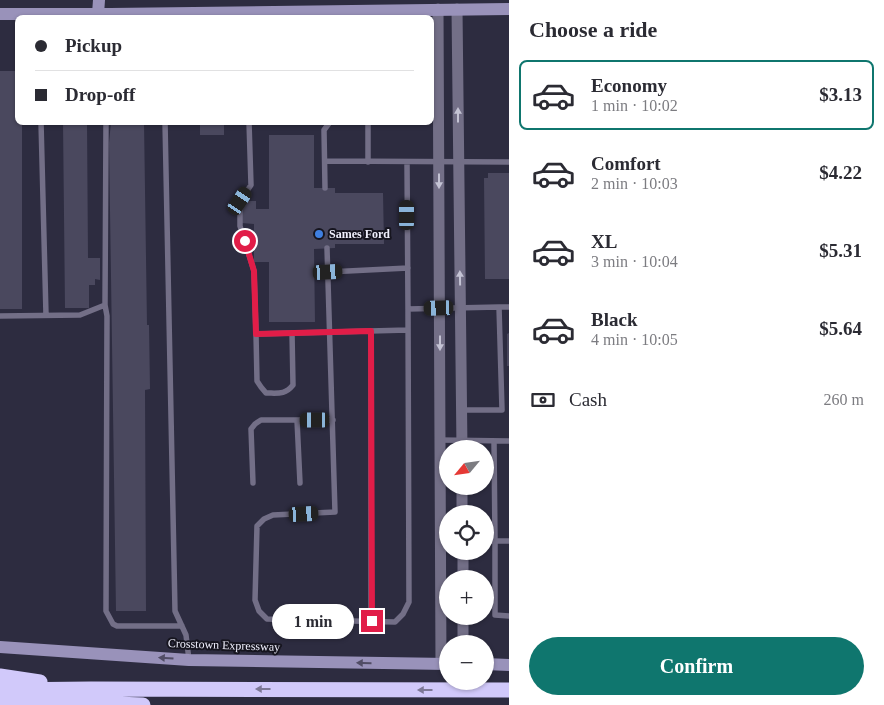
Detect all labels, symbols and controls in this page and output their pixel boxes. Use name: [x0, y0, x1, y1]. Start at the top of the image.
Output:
text: Choose a ride: [529, 17, 657, 42]
text: Pickup: [65, 35, 122, 56]
icon: car: [531, 73, 576, 118]
text: Economy: [591, 75, 667, 96]
text: Drop-off: [65, 84, 135, 105]
text: $3.13: [819, 84, 862, 105]
text: 1 min · 10:02: [591, 97, 678, 114]
one-way arrow: [454, 107, 462, 123]
icon: car: [531, 151, 576, 196]
text: Comfort: [591, 153, 661, 174]
text: $4.22: [819, 162, 862, 183]
one-way arrow: [435, 173, 443, 189]
text: 2 min · 10:03: [591, 175, 678, 192]
car: [225, 184, 254, 218]
car: [399, 200, 414, 230]
place label: Sames Ford: [329, 227, 390, 241]
marker: Sames Ford: [313, 228, 325, 240]
icon: car: [531, 229, 576, 274]
route start: [234, 230, 256, 252]
text: XL: [591, 231, 617, 252]
text: $5.31: [819, 240, 862, 261]
text: 3 min · 10:04: [591, 253, 678, 270]
car: [312, 264, 343, 280]
one-way arrow: [456, 269, 464, 285]
car: [423, 300, 454, 316]
icon: car: [531, 307, 576, 352]
text: Black: [591, 309, 637, 330]
text: $5.64: [819, 318, 862, 339]
text: 4 min · 10:05: [591, 331, 678, 348]
one-way arrow: [436, 335, 444, 351]
icon: cash: [529, 386, 557, 414]
text: Cash: [569, 389, 607, 410]
text: 260 m: [824, 391, 864, 408]
car: [300, 413, 330, 428]
north arrow: [439, 440, 494, 495]
map controls: [439, 440, 494, 690]
button: locate: [439, 505, 494, 560]
car: [288, 506, 319, 522]
button: +: [439, 570, 494, 625]
callout: 1 min: [272, 604, 354, 638]
route end: [361, 610, 383, 632]
text: 1 min: [294, 613, 332, 630]
button: −: [439, 635, 494, 690]
street label: Crosstown Expressway: [168, 636, 280, 654]
button: Confirm: [529, 637, 864, 695]
one-way arrow: [158, 654, 174, 662]
one-way arrow: [356, 659, 372, 667]
one-way arrow: [255, 685, 271, 693]
one-way arrow: [417, 686, 433, 694]

